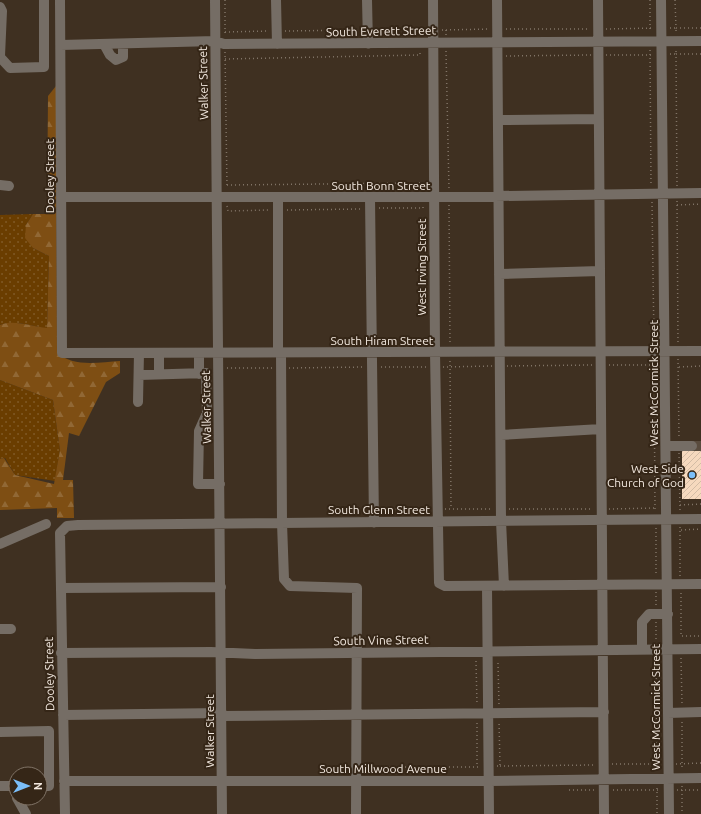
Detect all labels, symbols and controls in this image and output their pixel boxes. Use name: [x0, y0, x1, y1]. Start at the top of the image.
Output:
street label: South Everett Street: [326, 24, 437, 38]
street label: Walker Street: [196, 46, 210, 120]
street label: Dooley Street: [43, 139, 56, 213]
street label: South Bonn Street: [331, 179, 431, 192]
street label: West Irving Street: [415, 218, 428, 315]
street label: West McCormick Street: [647, 320, 660, 446]
street label: South Hiram Street: [330, 334, 434, 347]
street label: Walker Street: [199, 370, 213, 444]
place label: West Side Church of God: [607, 462, 684, 489]
marker: West Side Church of God: [687, 470, 697, 480]
street label: South Glenn Street: [328, 503, 430, 516]
street label: South Vine Street: [333, 633, 429, 647]
street label: Dooley Street: [42, 636, 56, 711]
street label: West McCormick Street: [649, 644, 662, 770]
street label: Walker Street: [203, 694, 216, 768]
street label: South Millwood Avenue: [319, 762, 447, 775]
north arrow: [8, 766, 48, 806]
text: N: [32, 782, 44, 790]

